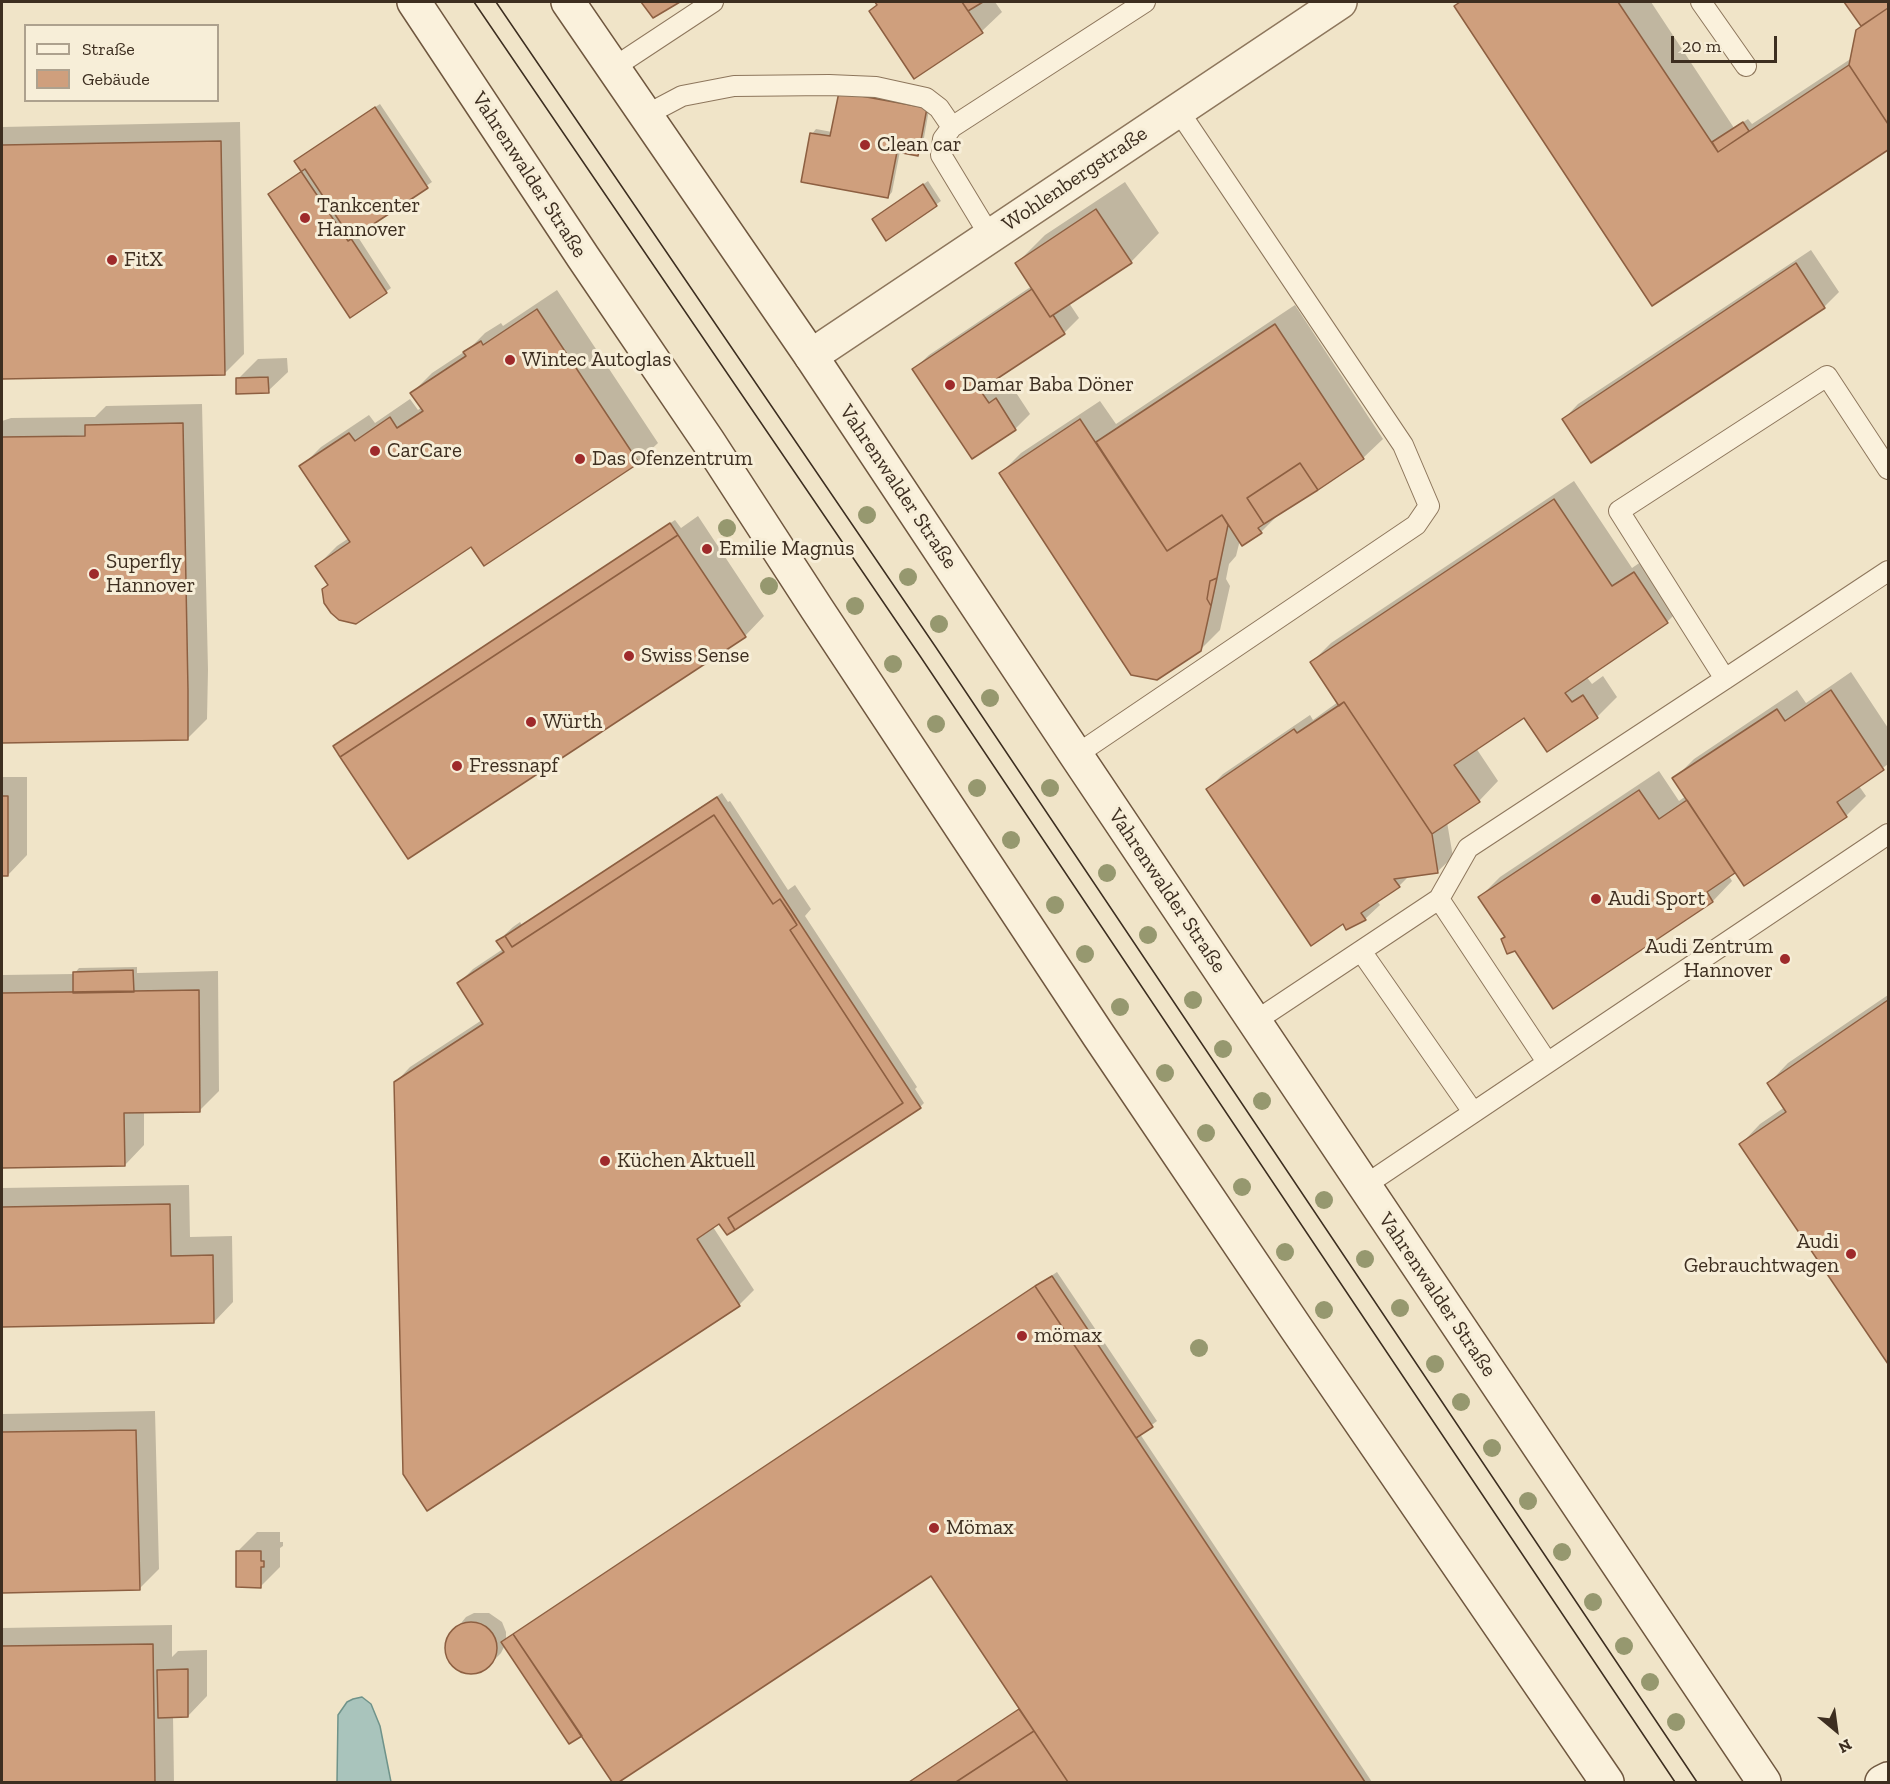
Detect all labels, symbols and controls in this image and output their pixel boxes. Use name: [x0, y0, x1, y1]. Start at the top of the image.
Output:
legend: [24, 24, 219, 102]
scale bar: [1674, 24, 1780, 62]
text: 20 m: [1682, 35, 1721, 57]
text: Straße: [82, 38, 135, 60]
text: Gebäude: [82, 68, 150, 90]
street label: Vahrenwalder Straße: [466, 87, 592, 263]
street label: Wohlenbergstraße: [998, 121, 1152, 237]
place label: Clean car: [877, 132, 962, 158]
marker: Clean car: [858, 138, 872, 152]
place label: Tankcenter Hannover: [317, 193, 420, 243]
marker: Tankcenter Hannover: [298, 211, 312, 225]
place label: FitX: [124, 247, 163, 273]
marker: FitX: [105, 253, 119, 267]
place label: Wintec Autoglas: [522, 347, 671, 373]
marker: Wintec Autoglas: [503, 353, 517, 367]
place label: Damar Baba Döner: [962, 372, 1134, 398]
marker: Damar Baba Döner: [943, 378, 957, 392]
street label: Vahrenwalder Straße: [834, 400, 962, 574]
place label: CarCare: [387, 438, 462, 464]
marker: CarCare: [368, 444, 382, 458]
place label: Das Ofenzentrum: [592, 446, 753, 472]
marker: Das Ofenzentrum: [573, 452, 587, 466]
place label: Emilie Magnus: [719, 536, 854, 562]
marker: Emilie Magnus: [700, 542, 714, 556]
place label: Superfly Hannover: [106, 549, 195, 599]
marker: Superfly Hannover: [87, 567, 101, 581]
place label: Swiss Sense: [641, 643, 749, 669]
marker: Swiss Sense: [622, 649, 636, 663]
place label: Würth: [543, 709, 602, 735]
marker: Würth: [524, 715, 538, 729]
place label: Fressnapf: [469, 753, 558, 779]
marker: Fressnapf: [450, 759, 464, 773]
street label: Vahrenwalder Straße: [1103, 804, 1231, 978]
place label: Audi Sport: [1608, 886, 1705, 912]
marker: Audi Sport: [1589, 892, 1603, 906]
place label: Audi Zentrum Hannover: [1645, 934, 1773, 984]
marker: Audi Zentrum Hannover: [1778, 952, 1792, 966]
place label: Küchen Aktuell: [617, 1148, 755, 1174]
marker: Küchen Aktuell: [598, 1154, 612, 1168]
street label: Vahrenwalder Straße: [1373, 1208, 1501, 1382]
place label: Audi Gebrauchtwagen: [1684, 1229, 1839, 1279]
marker: Audi Gebrauchtwagen: [1844, 1247, 1858, 1261]
place label: mömax: [1034, 1323, 1102, 1349]
marker: mömax: [1015, 1329, 1029, 1343]
place label: Mömax: [946, 1515, 1014, 1541]
marker: Mömax: [927, 1521, 941, 1535]
north arrow: [1806, 1700, 1866, 1760]
text: N: [1835, 1735, 1855, 1757]

